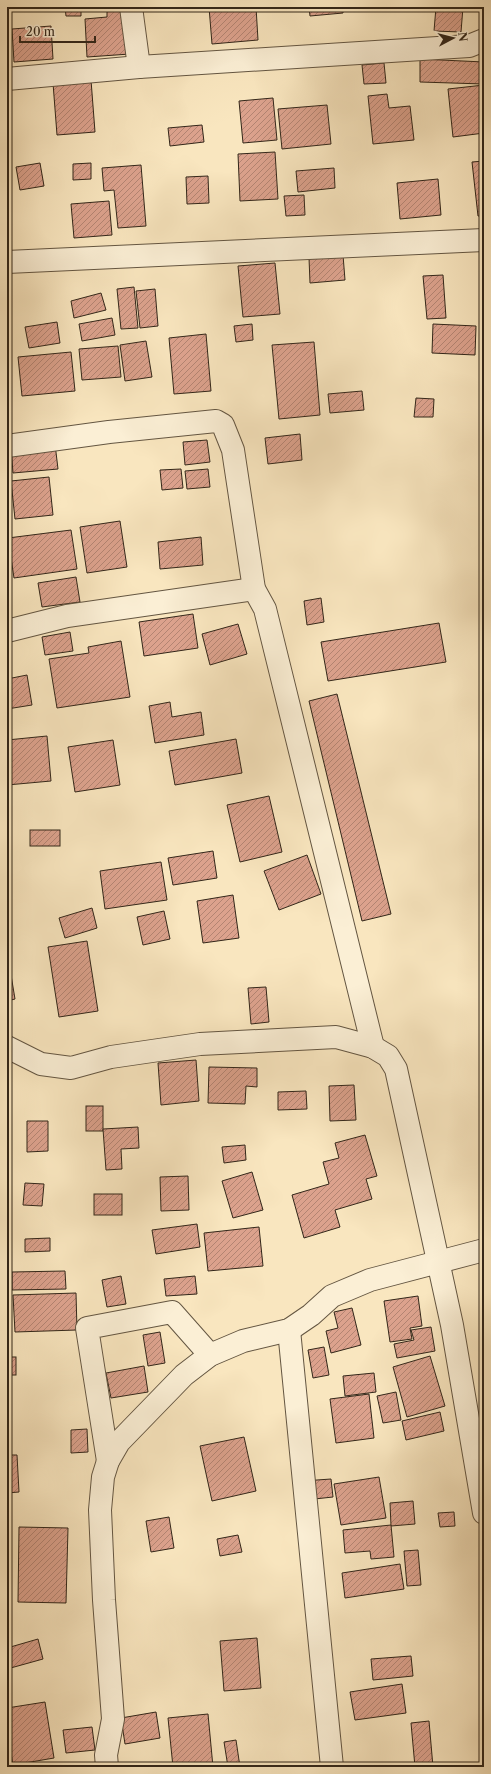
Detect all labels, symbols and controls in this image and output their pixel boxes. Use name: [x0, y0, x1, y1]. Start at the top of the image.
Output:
scale bar: [20, 18, 95, 44]
north arrow: [433, 18, 473, 58]
text: 20 m: [26, 24, 55, 39]
text: N: [455, 31, 471, 43]

